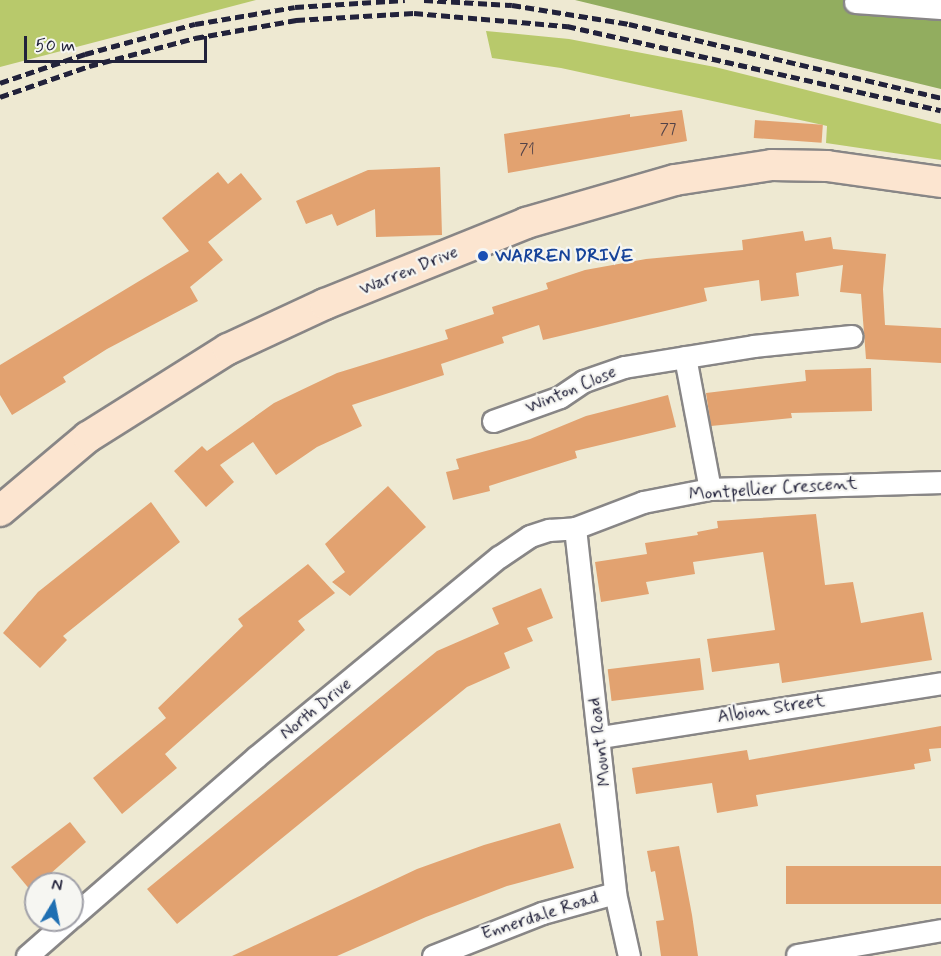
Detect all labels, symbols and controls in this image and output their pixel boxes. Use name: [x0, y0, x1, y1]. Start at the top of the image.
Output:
scale bar: [27, 24, 210, 62]
text: 50 m: [35, 34, 75, 58]
house number: 77: [660, 122, 676, 140]
house number: 71: [519, 142, 535, 160]
street label: Warren Drive: [357, 242, 461, 300]
place label: WARREN DRIVE: [495, 245, 634, 267]
marker: WARREN DRIVE: [476, 249, 490, 263]
street label: Winton Close: [521, 361, 621, 419]
street label: Montpellier Crescent: [691, 473, 855, 505]
street label: North Drive: [276, 673, 356, 745]
street label: Albion Street: [716, 690, 826, 728]
street label: Mount Road: [584, 696, 616, 788]
north arrow: [24, 872, 84, 932]
text: N: [50, 874, 64, 897]
street label: Ennerdale Road: [480, 887, 600, 945]

